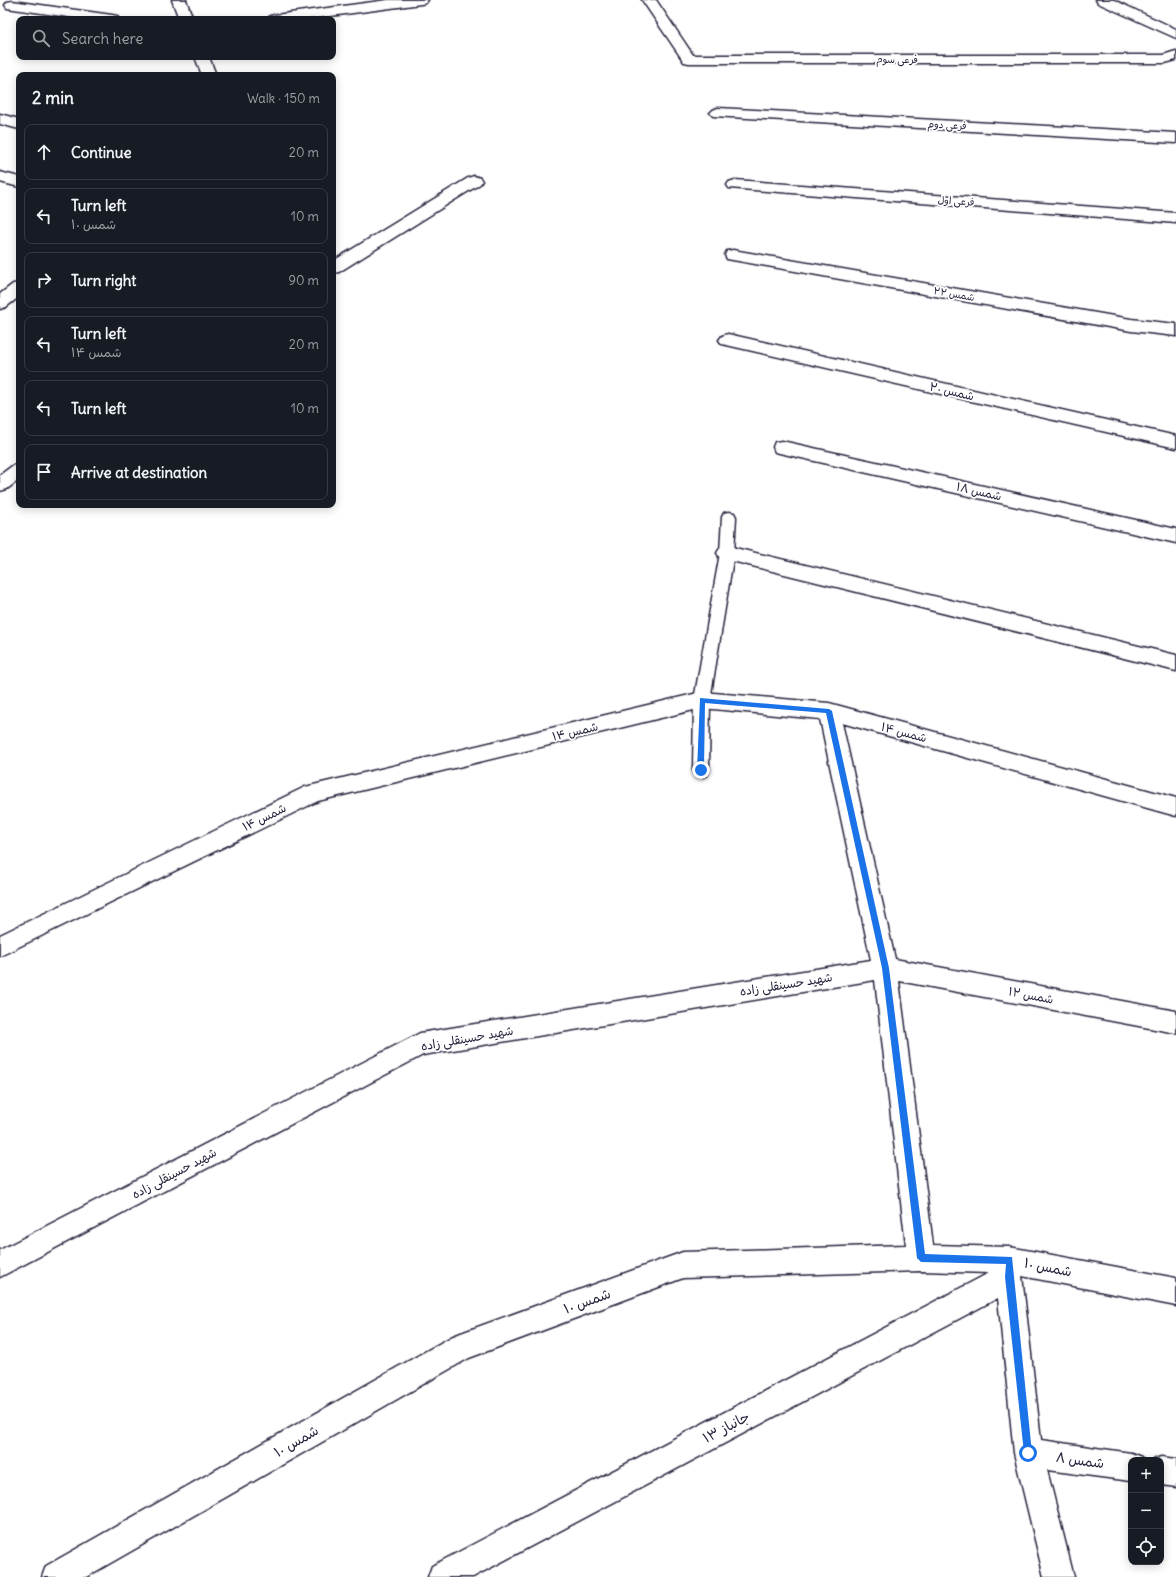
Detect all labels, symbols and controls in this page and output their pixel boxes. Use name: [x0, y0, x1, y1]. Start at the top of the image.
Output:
search box: [16, 16, 336, 60]
icon: search: [30, 27, 52, 49]
text: Search here: [62, 29, 143, 48]
street label: فرعی سوم: [876, 53, 918, 67]
text: 2 min: [32, 87, 74, 109]
text: Walk · 150 m: [247, 90, 320, 107]
street label: فرعی دوم: [927, 117, 967, 135]
icon: ahead: [33, 141, 55, 163]
text: Continue: [71, 143, 132, 162]
text: 20 m: [289, 144, 319, 161]
street label: فرعی اول: [937, 193, 975, 210]
text: Turn left: [71, 196, 126, 215]
icon: left: [33, 205, 55, 227]
text: 10 m: [291, 208, 319, 225]
text: شمس ۱۰: [71, 216, 116, 233]
icon: right: [33, 269, 55, 291]
text: Turn right: [71, 271, 136, 290]
text: 90 m: [288, 272, 319, 289]
street label: شمس ۲۲: [932, 284, 976, 304]
text: Turn left: [71, 324, 126, 343]
icon: left: [33, 333, 55, 355]
text: 20 m: [289, 336, 319, 353]
text: شمس ۱۴: [71, 344, 122, 361]
street label: شمس ۲۰: [928, 379, 976, 403]
icon: left: [33, 397, 55, 419]
text: Turn left: [71, 399, 126, 418]
text: 10 m: [291, 400, 319, 417]
icon: arrive: [33, 461, 55, 483]
text: Arrive at destination: [71, 463, 207, 482]
street label: شمس ۱۸: [955, 478, 1003, 504]
street label: شمس ۱۴: [551, 718, 599, 744]
street label: شمس ۱۴: [879, 719, 929, 745]
route end: [692, 761, 710, 779]
street label: شمس ۱۴: [240, 800, 288, 834]
street label: شهید حسینقلی زاده: [739, 969, 834, 1000]
street label: شمس ۱۲: [1007, 983, 1055, 1007]
street label: شهید حسینقلی زاده: [420, 1022, 515, 1055]
street label: شهید حسینقلی زاده: [129, 1144, 219, 1202]
street label: شمس ۱۰: [1022, 1254, 1074, 1280]
street label: شمس ۱۰: [561, 1284, 613, 1318]
street label: جانباز ۱۳: [699, 1407, 753, 1447]
street label: شمس ۱۰: [270, 1421, 322, 1461]
route start: [1019, 1444, 1037, 1462]
street label: شمس ۸: [1055, 1448, 1105, 1472]
map controls: [1128, 1457, 1164, 1565]
button: +: [1128, 1457, 1164, 1493]
button: −: [1128, 1493, 1164, 1529]
button: locate: [1128, 1529, 1164, 1565]

